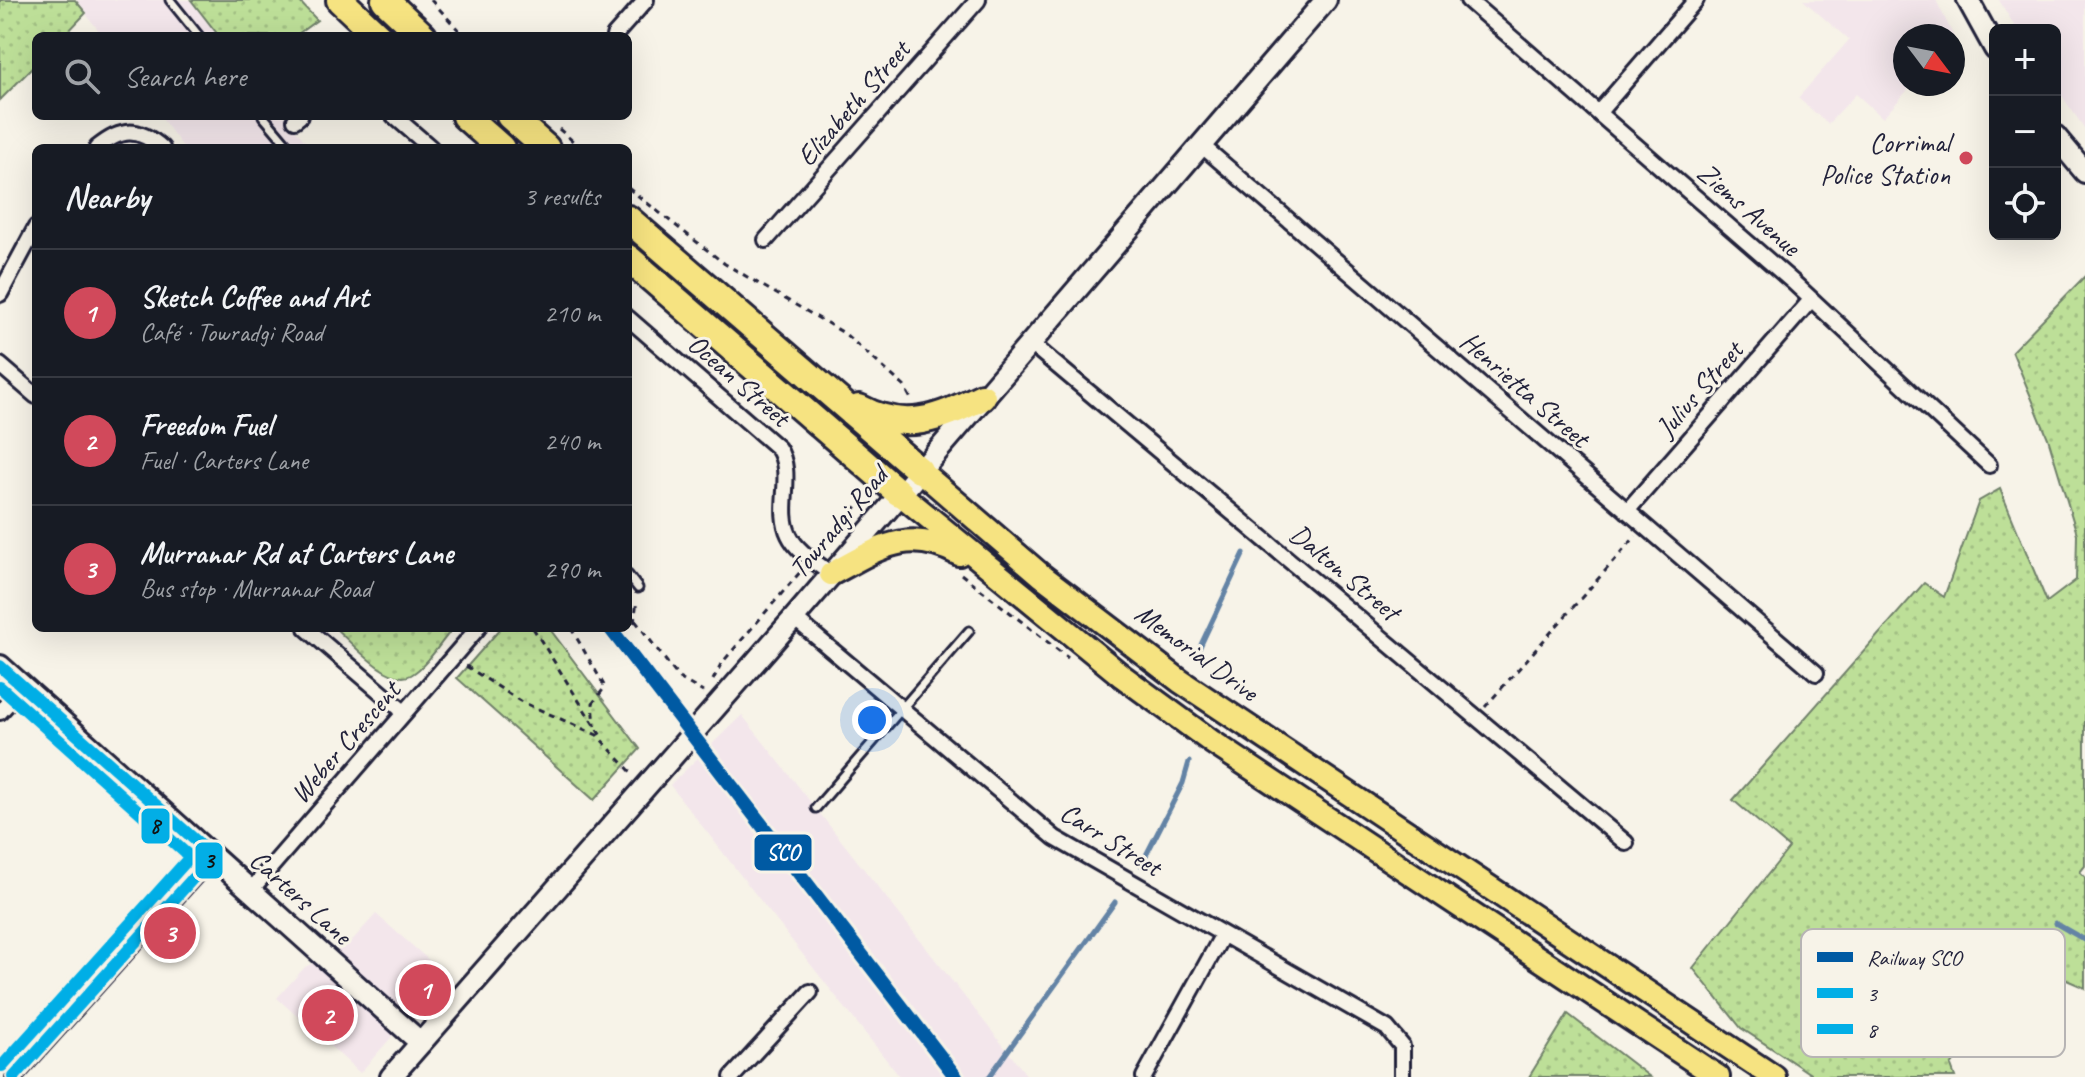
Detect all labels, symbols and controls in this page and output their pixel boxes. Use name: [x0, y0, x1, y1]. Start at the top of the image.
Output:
north arrow: [1893, 24, 1965, 96]
map controls: [1989, 24, 2061, 240]
button: +: [1989, 24, 2061, 96]
street label: Elizabeth Street: [789, 31, 919, 173]
search box: [32, 32, 632, 120]
icon: search: [60, 54, 104, 98]
text: Search here: [124, 57, 246, 95]
button: −: [1989, 96, 2061, 168]
place label: Corrimal Police Station: [1820, 125, 1955, 192]
marker: Corrimal Police Station: [1957, 149, 1975, 167]
street label: Ziems Avenue: [1690, 155, 1809, 265]
button: locate: [1989, 168, 2061, 240]
text: Nearby: [64, 175, 150, 218]
text: 3 results: [524, 180, 600, 213]
text: Sketch Coffee and Art: [140, 278, 368, 316]
text: 1: [84, 297, 96, 330]
text: 210 m: [544, 297, 600, 330]
text: Café · Towradgi Road: [140, 316, 323, 349]
street label: Henrietta Street: [1453, 323, 1599, 456]
street label: Ocean Street: [681, 326, 799, 436]
street label: Julius Street: [1647, 332, 1752, 446]
text: Freedom Fuel: [140, 406, 272, 444]
text: 2: [84, 425, 96, 458]
text: 240 m: [544, 425, 600, 458]
text: Fuel · Carters Lane: [140, 444, 308, 477]
street label: Towradgi Road: [781, 456, 898, 585]
street label: Dalton Street: [1283, 516, 1410, 630]
text: Murranar Rd at Carters Lane: [140, 534, 453, 572]
text: 3: [84, 553, 96, 586]
text: 290 m: [544, 553, 600, 586]
text: Bus stop · Murranar Road: [140, 572, 371, 605]
street label: Memorial Drive: [1128, 596, 1267, 710]
street label: Weber Crescent: [282, 672, 409, 810]
your location: [852, 700, 892, 740]
street label: Carr Street: [1054, 794, 1170, 885]
line badge: 8: [140, 807, 171, 845]
text: 8: [150, 812, 163, 840]
line badge: SCO: [753, 833, 813, 872]
text: SCO: [767, 839, 802, 867]
line badge: 3: [194, 841, 224, 880]
street label: Carters Lane: [243, 842, 361, 953]
text: 3: [204, 847, 216, 875]
pin: 3: [144, 903, 196, 963]
legend: [1801, 929, 2065, 1057]
text: Railway SCO: [1867, 944, 1964, 972]
pin: 1: [399, 960, 451, 1020]
text: 3: [1867, 980, 1879, 1008]
pin: 2: [302, 985, 354, 1045]
text: 8: [1867, 1016, 1879, 1044]

